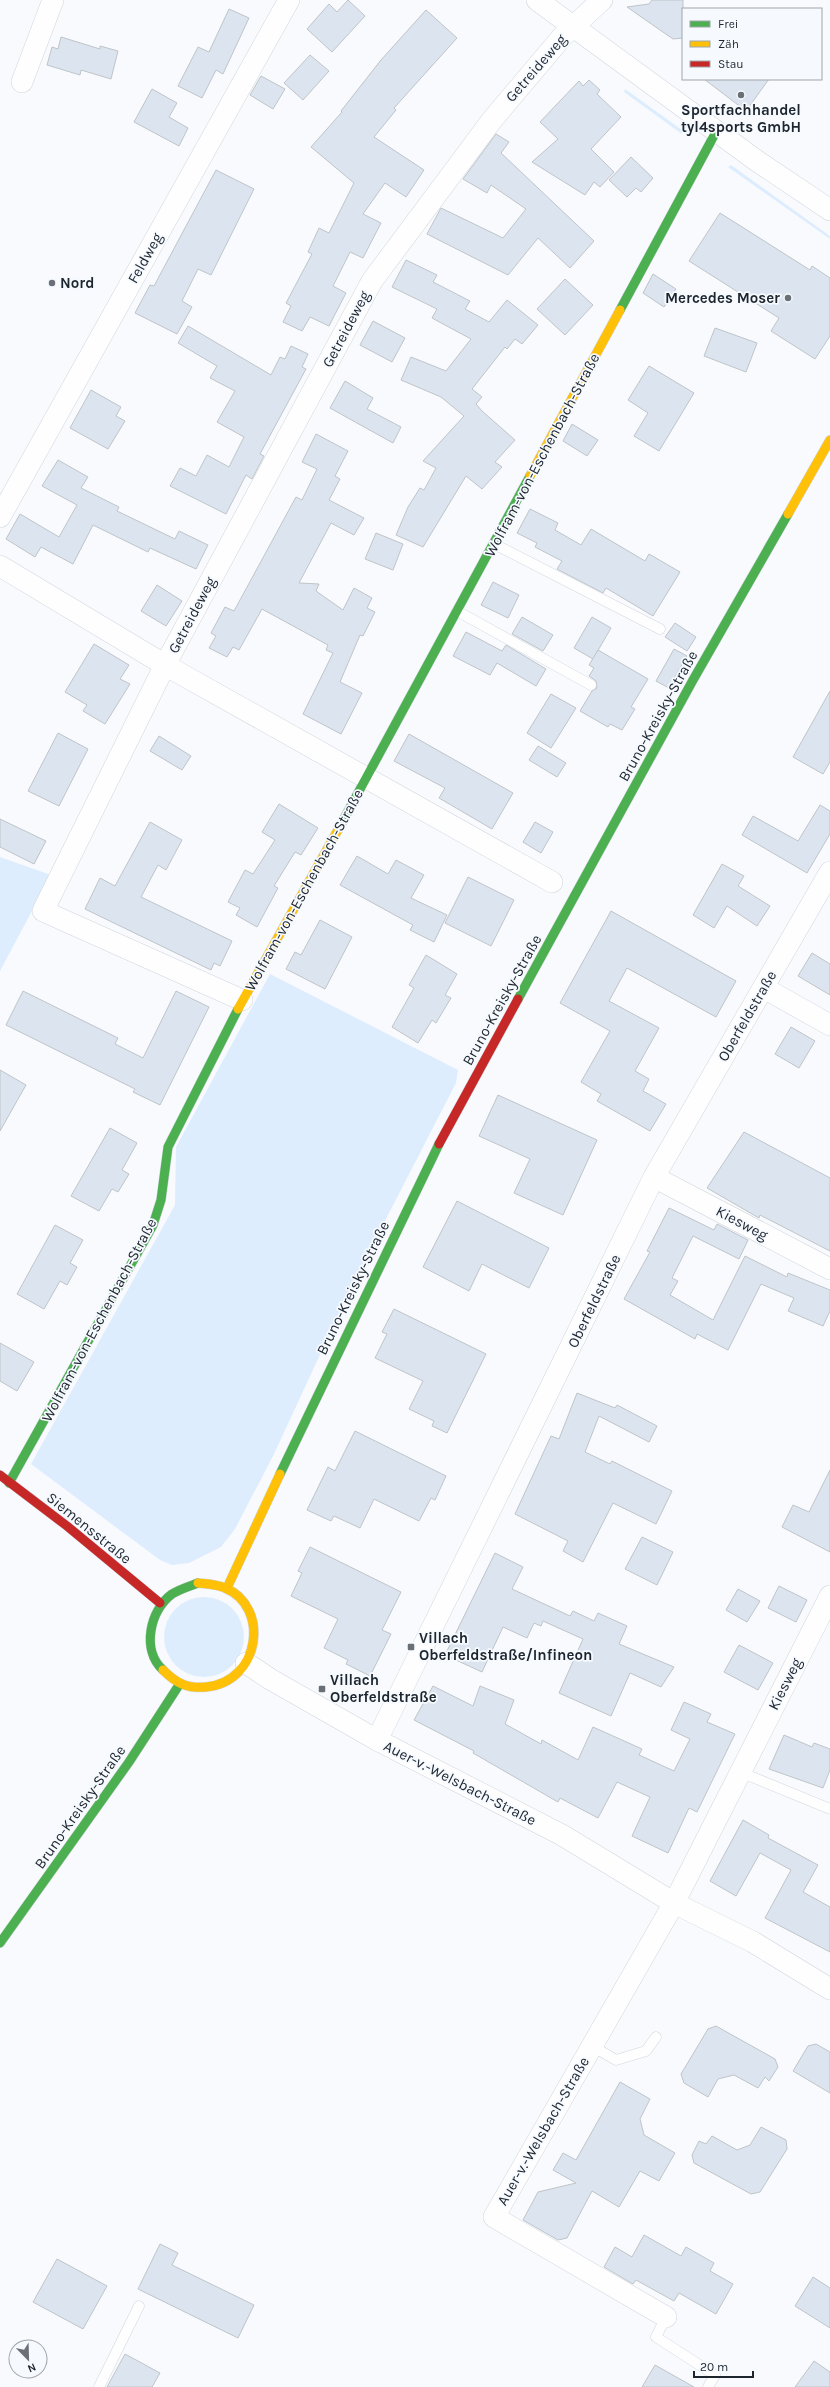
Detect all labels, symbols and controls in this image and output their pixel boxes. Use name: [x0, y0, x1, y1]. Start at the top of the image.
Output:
legend: [682, 8, 822, 80]
text: Frei: [718, 17, 738, 31]
street label: Getreideweg: [502, 30, 571, 106]
text: Zäh: [718, 37, 739, 51]
text: Stau: [718, 57, 744, 71]
marker: Sportfachhandel tyl4sports GmbH: [736, 90, 746, 100]
place label: Sportfachhandel tyl4sports GmbH: [681, 101, 801, 136]
street label: Feldweg: [124, 229, 167, 287]
place label: Nord: [60, 274, 94, 292]
marker: Nord: [47, 278, 57, 288]
street label: Getreideweg: [318, 287, 374, 370]
place label: Mercedes Moser: [665, 289, 780, 307]
marker: Mercedes Moser: [783, 293, 793, 303]
street label: Wolfram-von-Eschenbach-Straße: [481, 350, 603, 560]
street label: Getreideweg: [164, 573, 220, 656]
street label: Bruno-Kreisky-Straße: [615, 648, 701, 784]
street label: Wolfram-von-Eschenbach-Straße: [241, 786, 367, 994]
street label: Bruno-Kreisky-Straße: [459, 932, 545, 1068]
street label: Oberfeldstraße: [714, 967, 780, 1065]
street label: Kiesweg: [713, 1202, 772, 1244]
street label: Wolfram-von-Eschenbach-Straße: [38, 1215, 160, 1425]
street label: Bruno-Kreisky-Straße: [313, 1218, 393, 1358]
street label: Oberfeldstraße: [564, 1251, 624, 1351]
street label: Siemensstraße: [43, 1488, 135, 1568]
place label: Villach Oberfeldstraße/Infineon: [419, 1629, 592, 1664]
marker: Villach Oberfeldstraße/Infineon: [406, 1642, 416, 1652]
street label: Kiesweg: [764, 1654, 806, 1713]
place label: Villach Oberfeldstraße: [330, 1671, 437, 1706]
marker: Villach Oberfeldstraße: [317, 1684, 327, 1694]
street label: Auer-v.-Welsbach-Straße: [381, 1737, 539, 1829]
street label: Bruno-Kreisky-Straße: [31, 1742, 129, 1872]
street label: Auer-v.-Welsbach-Straße: [493, 2053, 593, 2209]
north arrow: [8, 2339, 48, 2379]
scale bar: [694, 2353, 753, 2379]
text: N: [26, 2360, 38, 2375]
text: 20 m: [700, 2360, 728, 2374]

